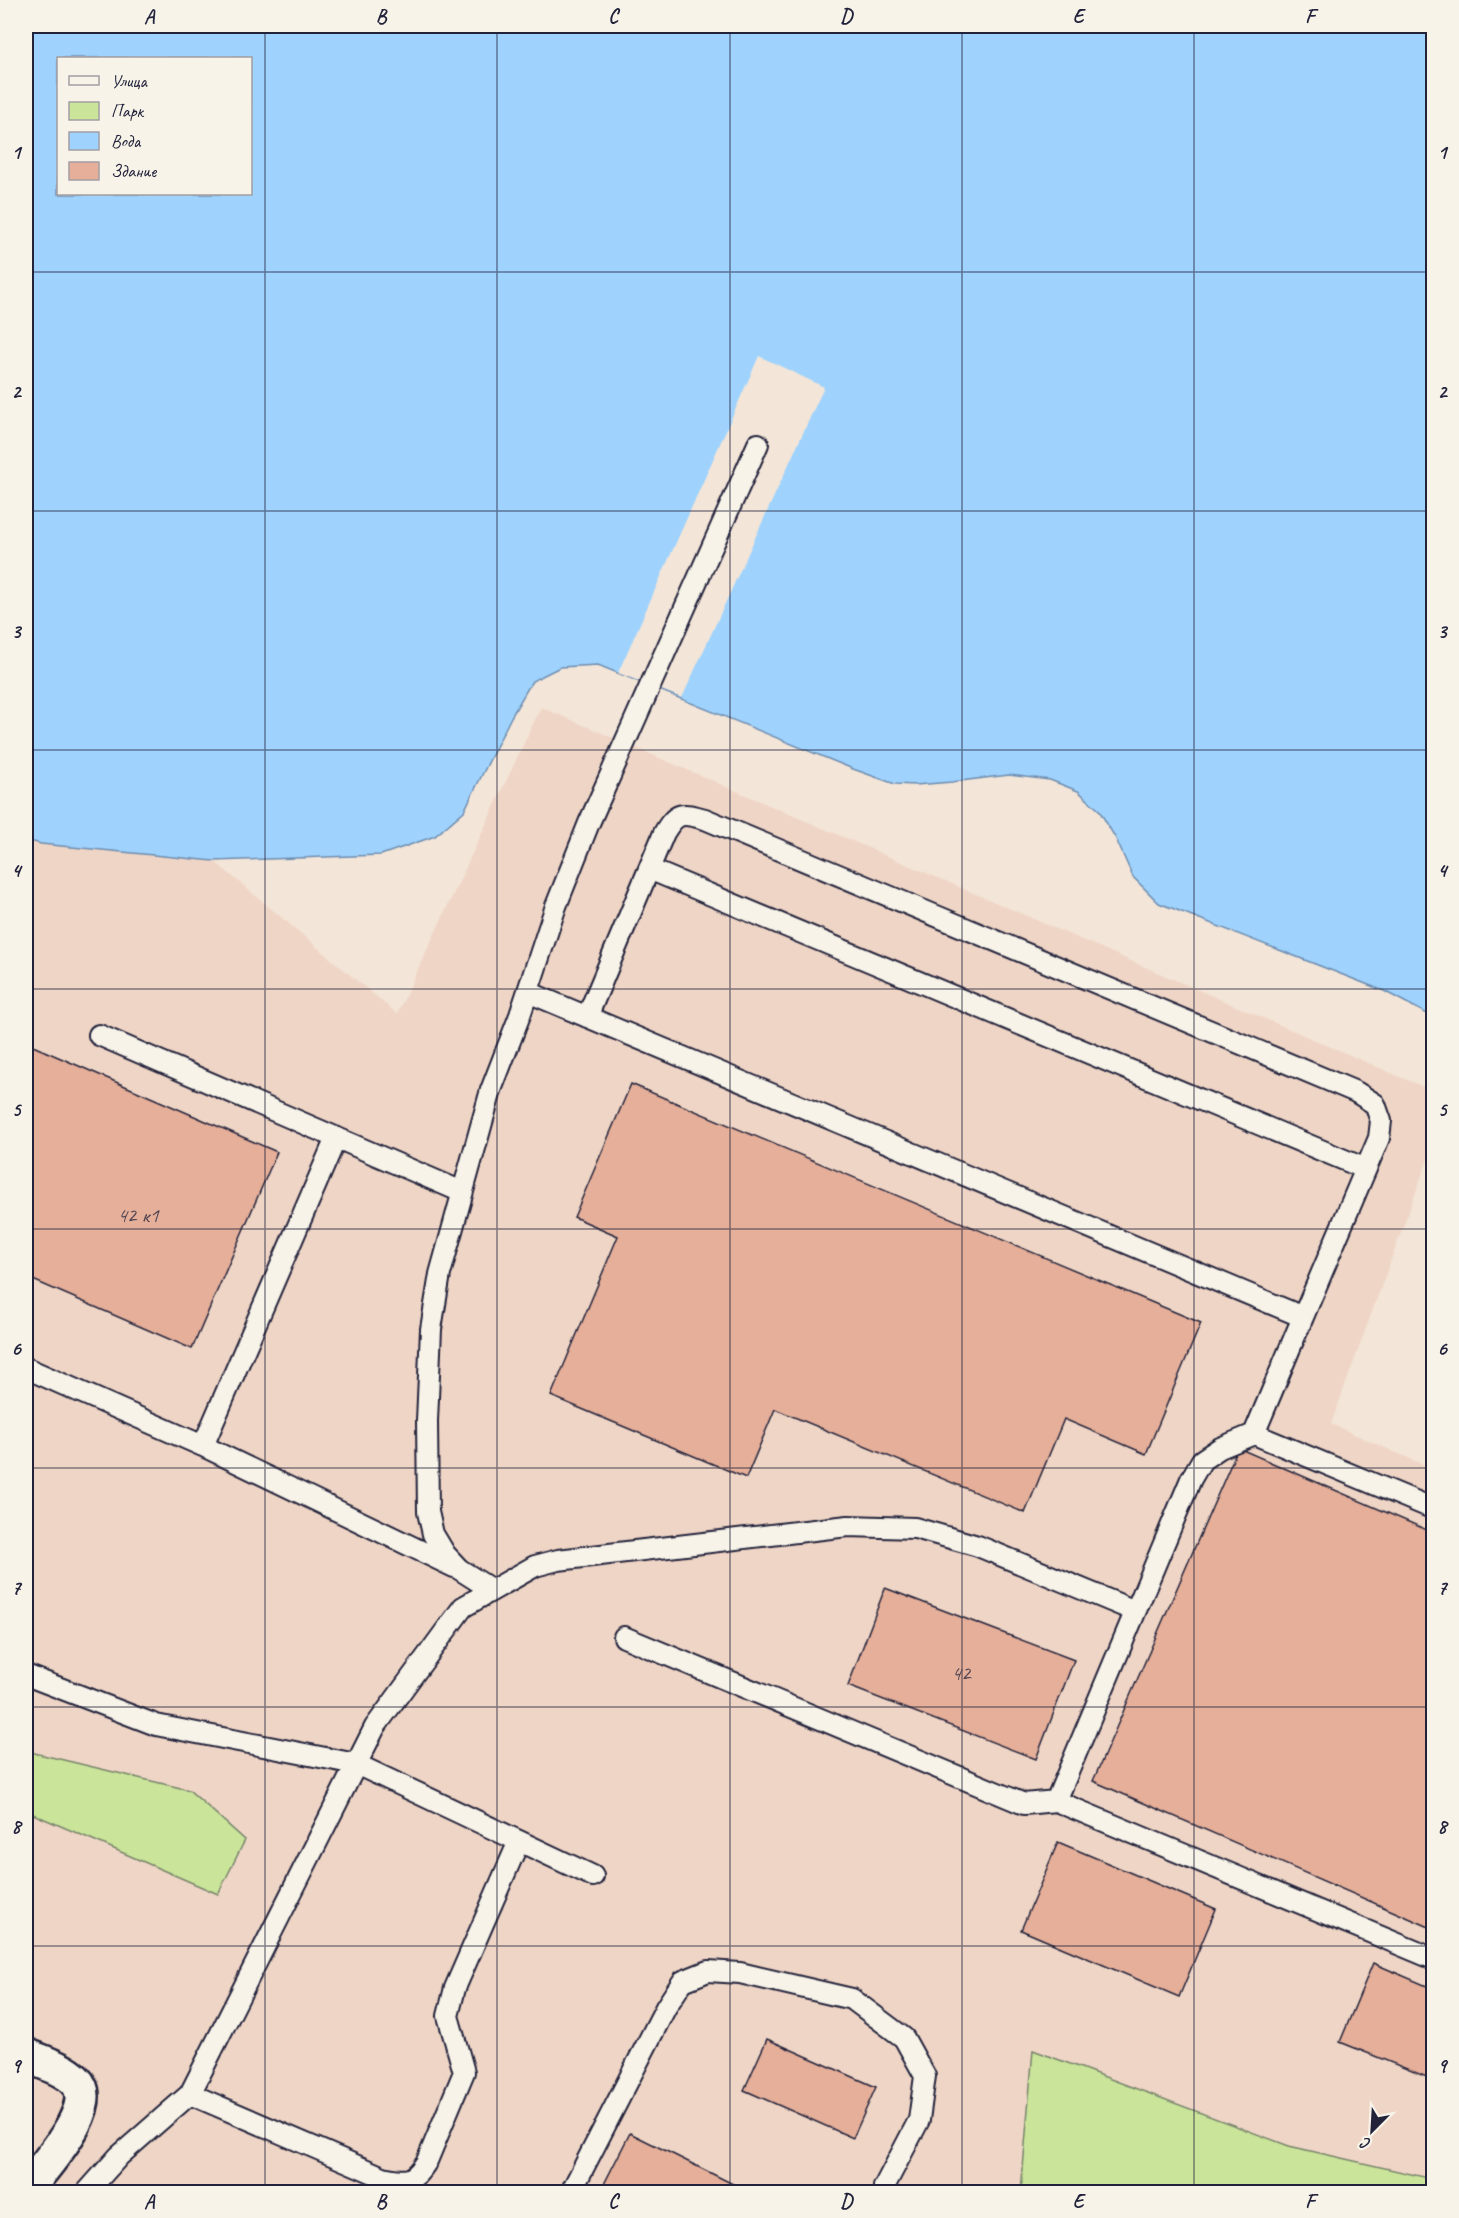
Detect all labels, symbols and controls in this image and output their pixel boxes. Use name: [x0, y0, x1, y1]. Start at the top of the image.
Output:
text: A: [144, 4, 156, 29]
text: B: [376, 4, 388, 29]
text: C: [608, 4, 620, 29]
text: D: [840, 4, 854, 29]
text: E: [1073, 4, 1087, 29]
text: F: [1305, 4, 1319, 29]
legend: [57, 57, 252, 195]
text: Улица: [111, 70, 148, 92]
text: Парк: [111, 100, 145, 122]
text: Вода: [111, 130, 142, 152]
text: 1: [12, 140, 23, 165]
text: 1: [1438, 140, 1449, 165]
text: Здание: [111, 160, 157, 182]
text: 2: [12, 379, 23, 404]
text: 2: [1438, 379, 1449, 404]
text: 3: [12, 619, 23, 644]
text: 3: [1438, 619, 1449, 644]
text: 4: [12, 858, 24, 883]
text: 4: [1438, 858, 1450, 883]
text: 5: [12, 1097, 23, 1122]
text: 5: [1438, 1097, 1449, 1122]
house number: 42 к1: [117, 1202, 160, 1228]
text: 6: [11, 1336, 22, 1361]
text: 6: [1437, 1336, 1448, 1361]
text: 7: [12, 1575, 23, 1600]
text: 7: [1438, 1575, 1449, 1600]
house number: 42: [952, 1660, 972, 1686]
text: 8: [12, 1814, 24, 1839]
text: 8: [1438, 1814, 1450, 1839]
text: 9: [12, 2053, 23, 2078]
text: 9: [1438, 2053, 1449, 2078]
north arrow: [1342, 2101, 1402, 2161]
text: С: [1357, 2132, 1374, 2155]
text: A: [144, 2189, 156, 2214]
text: B: [376, 2189, 388, 2214]
text: C: [608, 2189, 620, 2214]
text: D: [840, 2189, 854, 2214]
text: E: [1073, 2189, 1087, 2214]
text: F: [1305, 2189, 1319, 2214]

